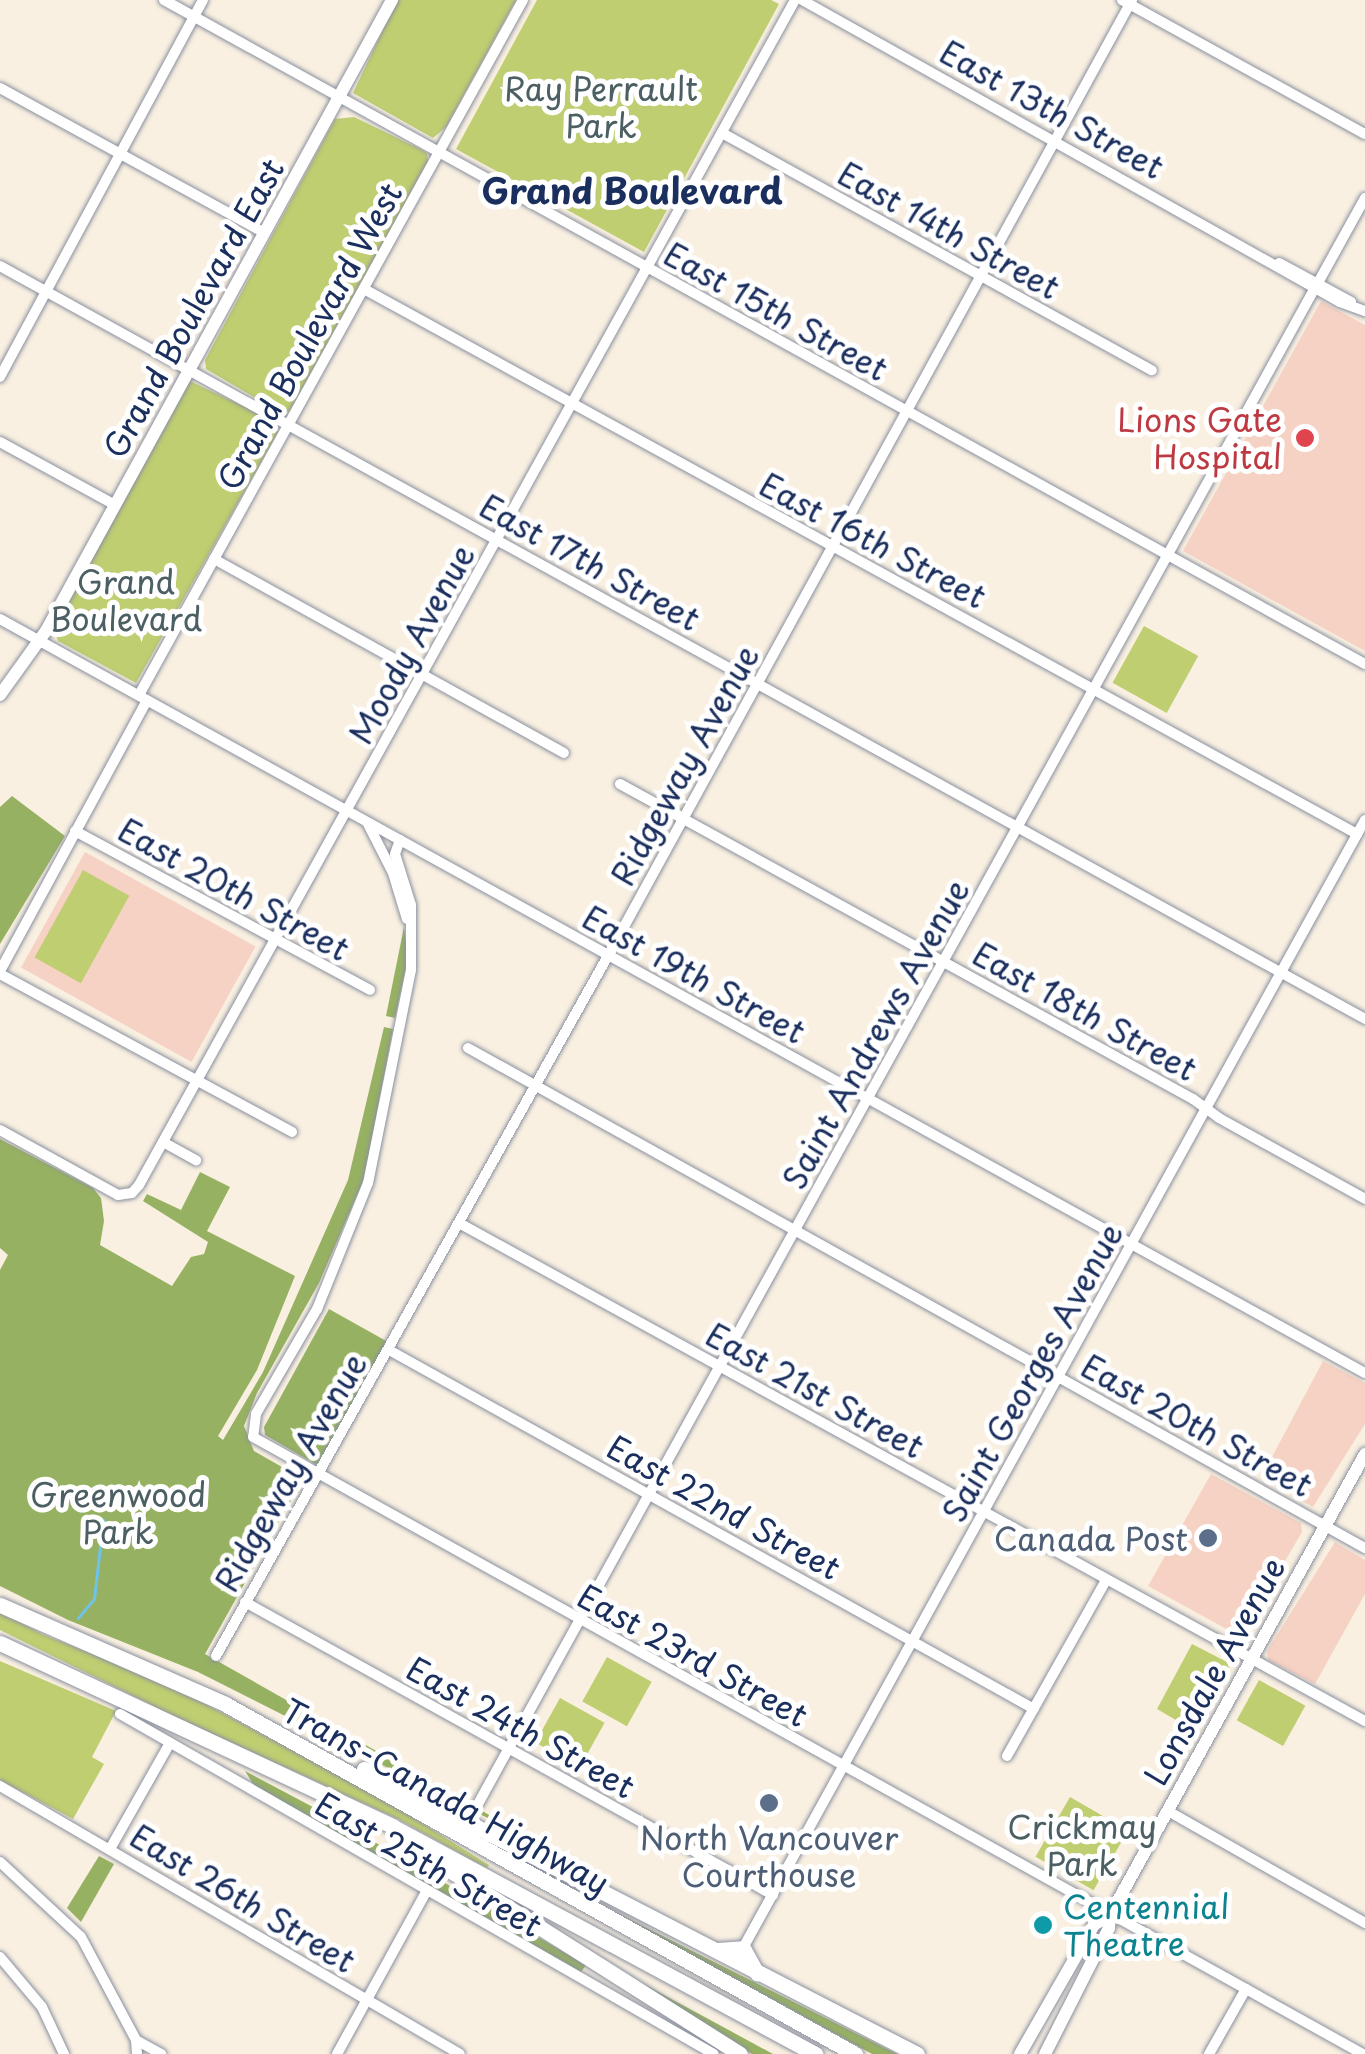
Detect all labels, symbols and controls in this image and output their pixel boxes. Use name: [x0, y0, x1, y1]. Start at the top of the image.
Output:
street label: East 13th Street: [934, 32, 1170, 186]
park label: Ray Perrault Park: [503, 70, 699, 145]
street label: Grand Boulevard East: [94, 151, 292, 465]
street label: East 14th Street: [831, 153, 1067, 307]
district label: Grand Boulevard: [480, 169, 784, 211]
street label: Grand Boulevard West: [208, 175, 410, 497]
street label: East 15th Street: [658, 234, 894, 388]
place label: Lions Gate Hospital: [1118, 401, 1282, 476]
marker: Lions Gate Hospital: [1292, 425, 1318, 451]
street label: East 16th Street: [753, 464, 993, 616]
street label: East 17th Street: [473, 486, 707, 638]
street label: Moody Avenue: [340, 537, 482, 751]
park label: Grand Boulevard: [50, 563, 202, 638]
street label: Ridgeway Avenue: [603, 639, 765, 891]
street label: East 20th Street: [112, 809, 356, 969]
street label: Saint Andrews Avenue: [774, 873, 976, 1195]
street label: East 19th Street: [577, 897, 811, 1051]
street label: East 18th Street: [967, 934, 1203, 1088]
street label: Saint Georges Avenue: [934, 1216, 1130, 1528]
street label: East 21st Street: [698, 1313, 932, 1467]
street label: East 20th Street: [1075, 1345, 1319, 1505]
street label: Ridgeway Avenue: [207, 1347, 373, 1597]
street label: East 22nd Street: [599, 1426, 849, 1588]
park label: Greenwood Park: [30, 1476, 206, 1551]
place label: Canada Post: [993, 1519, 1188, 1557]
marker: Canada Post: [1197, 1527, 1219, 1549]
street label: Lonsdale Avenue: [1135, 1550, 1293, 1792]
street label: East 23rd Street: [571, 1576, 815, 1734]
street label: East 24th Street: [400, 1648, 642, 1806]
street label: Trans-Canada Highway: [276, 1690, 616, 1902]
street label: East 25th Street: [309, 1784, 549, 1944]
marker: North Vancouver Courthouse: [758, 1792, 780, 1814]
park label: Crickmay Park: [1007, 1808, 1157, 1883]
street label: East 26th Street: [123, 1815, 363, 1981]
place label: North Vancouver Courthouse: [640, 1819, 898, 1894]
place label: Centennial Theatre: [1063, 1888, 1229, 1963]
marker: Centennial Theatre: [1032, 1914, 1054, 1936]

